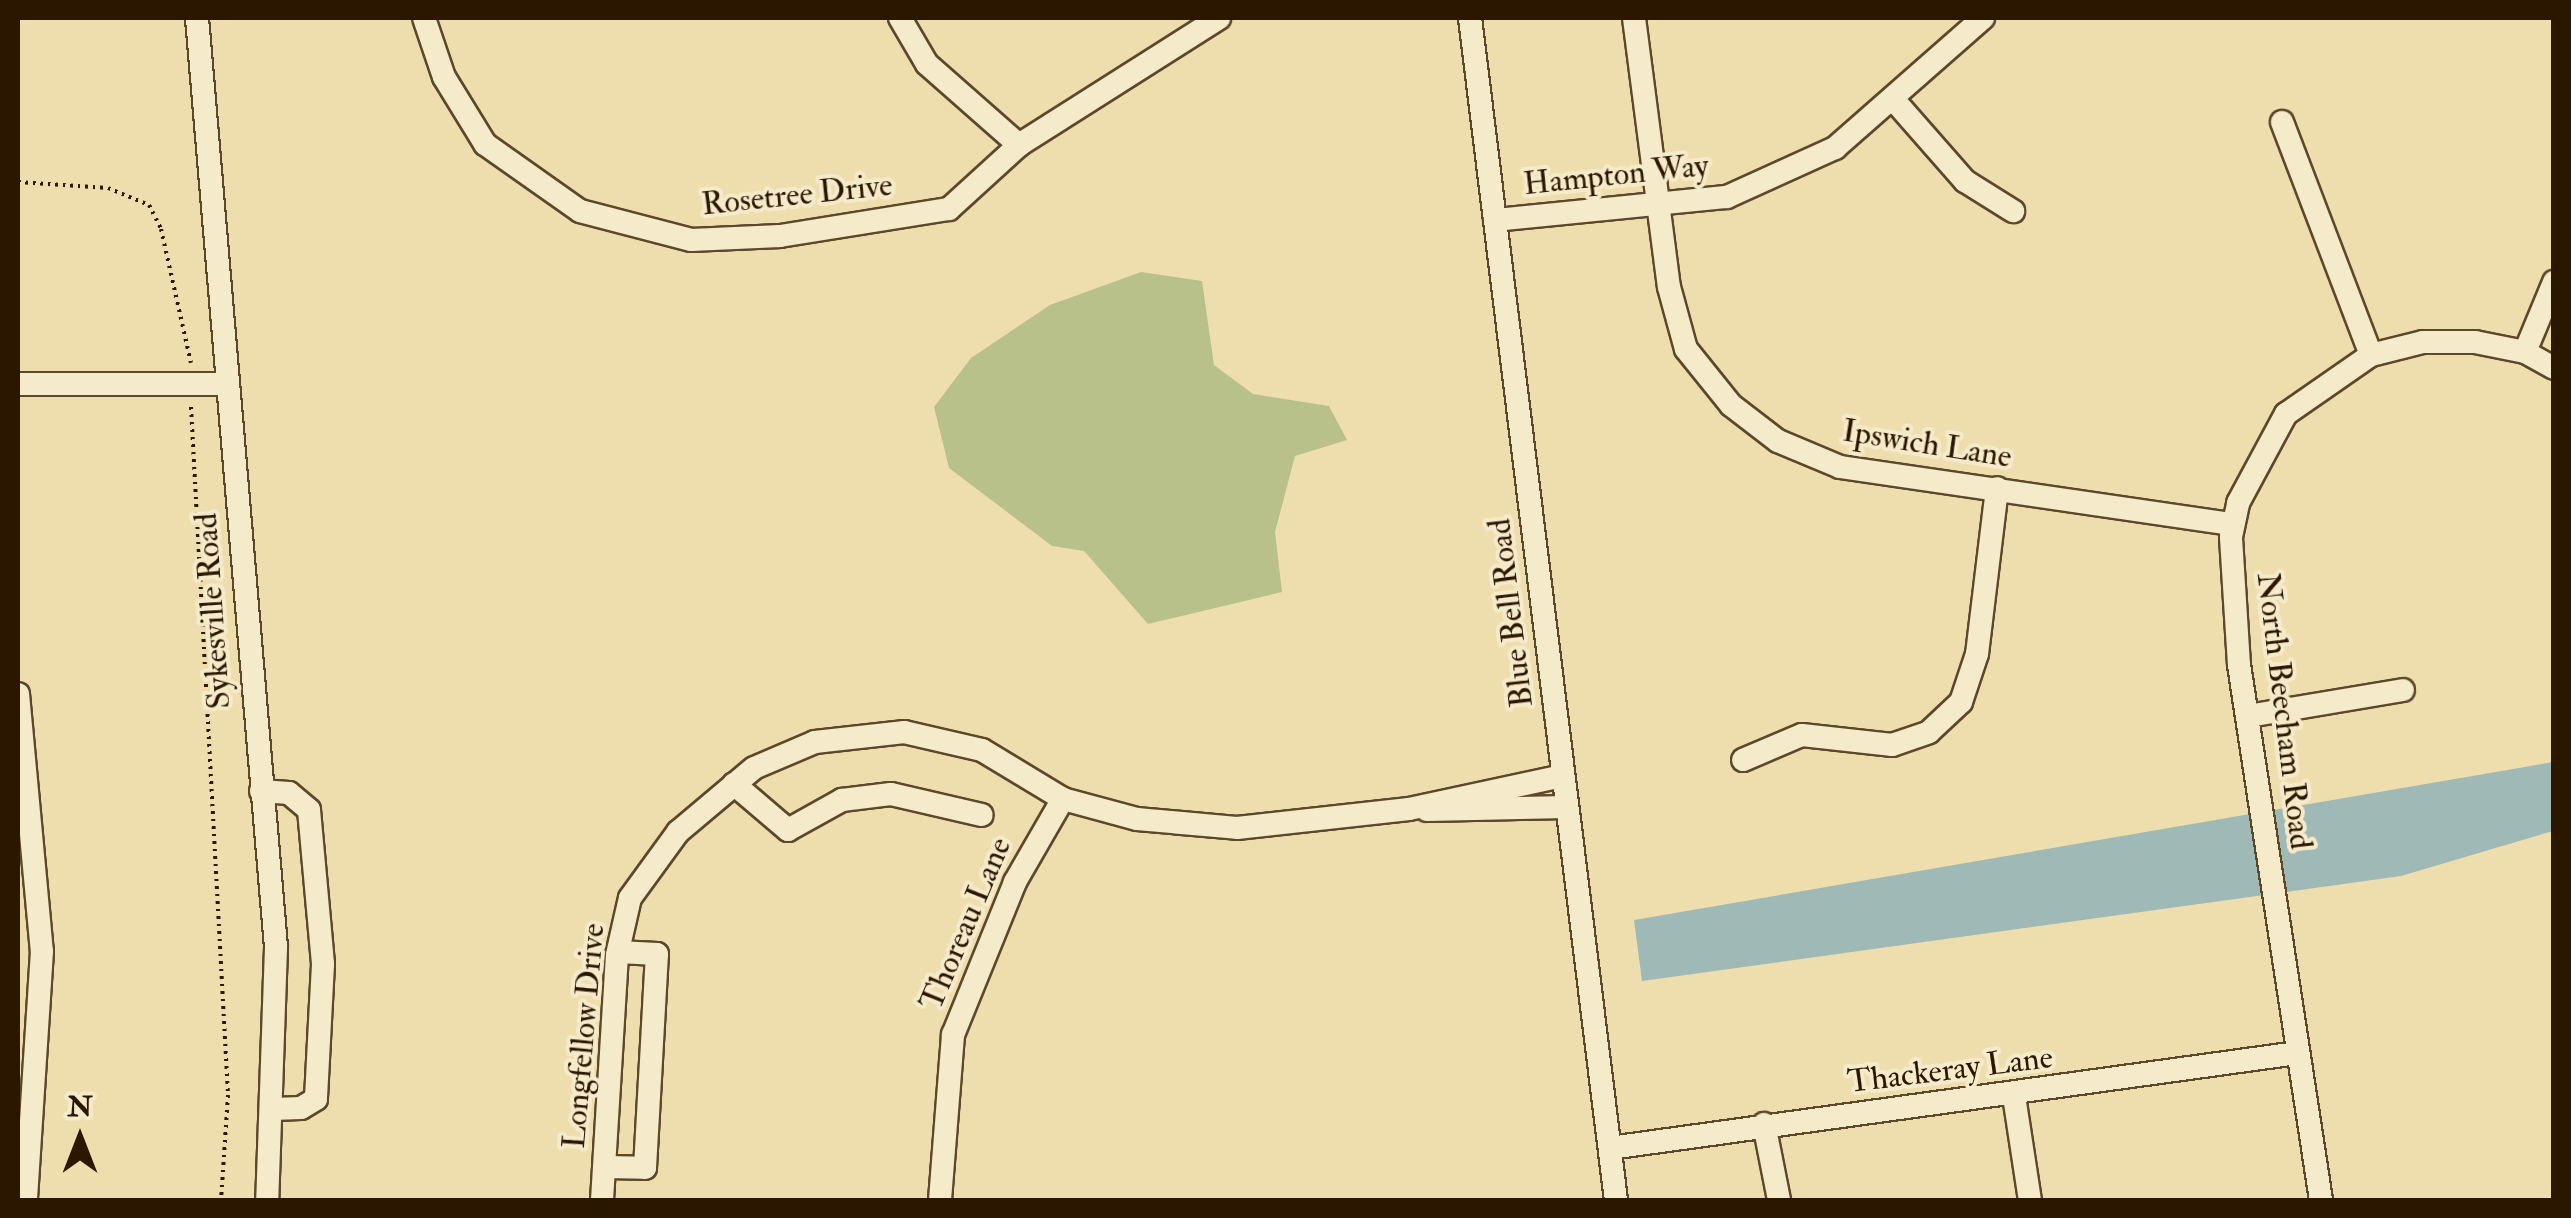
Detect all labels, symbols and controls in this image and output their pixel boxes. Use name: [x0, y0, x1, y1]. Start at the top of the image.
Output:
street label: Hampton Way: [1522, 146, 1710, 204]
street label: Rosetree Drive: [700, 166, 894, 224]
street label: Ipswich Lane: [1840, 412, 2014, 476]
street label: Sykesville Road: [187, 512, 239, 710]
street label: Blue Bell Road: [1480, 516, 1542, 710]
street label: North Beecham Road: [2248, 571, 2320, 851]
street label: Thoreau Lane: [912, 832, 1020, 1016]
street label: Longfellow Drive: [555, 922, 613, 1150]
street label: Thackeray Lane: [1845, 1038, 2055, 1102]
north arrow: [30, 1088, 130, 1188]
text: N: [67, 1090, 93, 1125]

